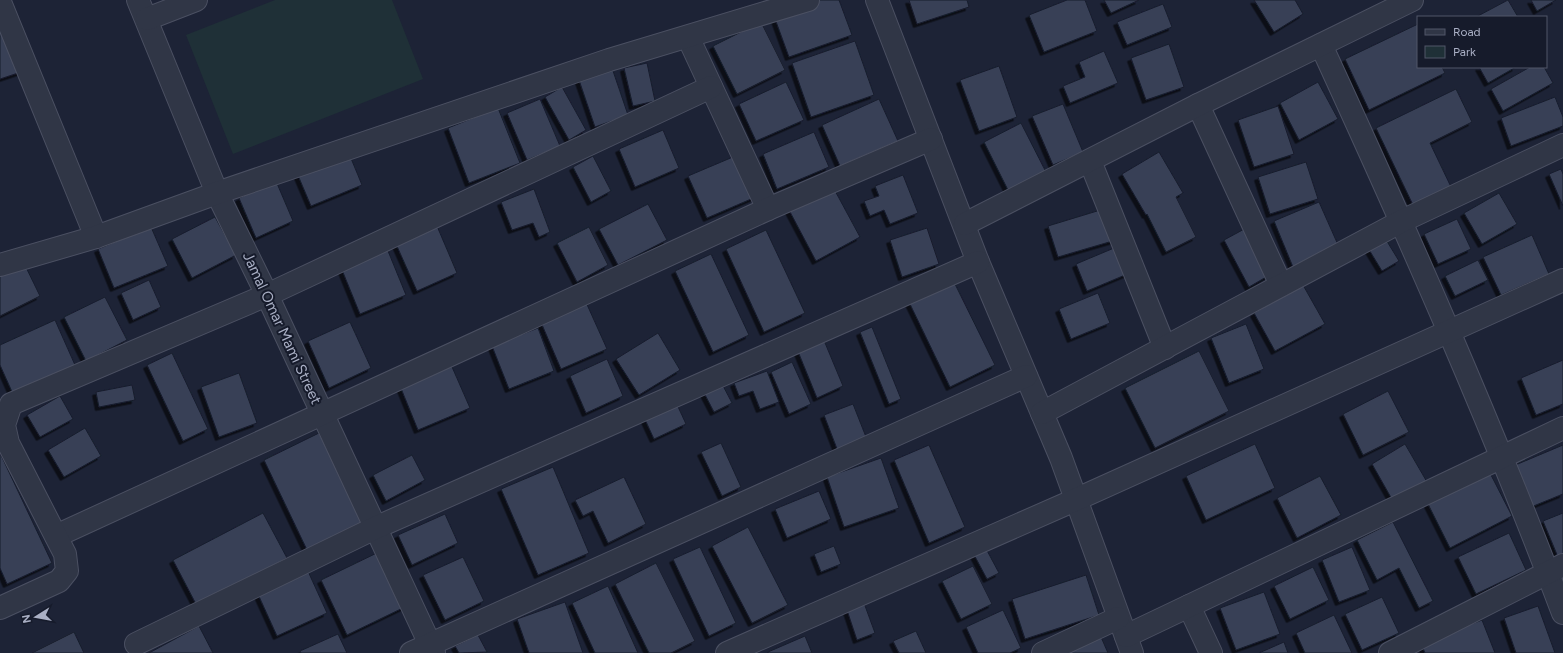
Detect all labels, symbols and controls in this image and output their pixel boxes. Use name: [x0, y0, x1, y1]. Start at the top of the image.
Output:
legend: [1417, 16, 1547, 68]
text: Road: [1453, 25, 1481, 39]
text: Park: [1453, 45, 1476, 59]
street label: Jamal Omar Mami Street: [239, 249, 325, 407]
north arrow: [16, 597, 56, 637]
text: N: [19, 613, 34, 624]

